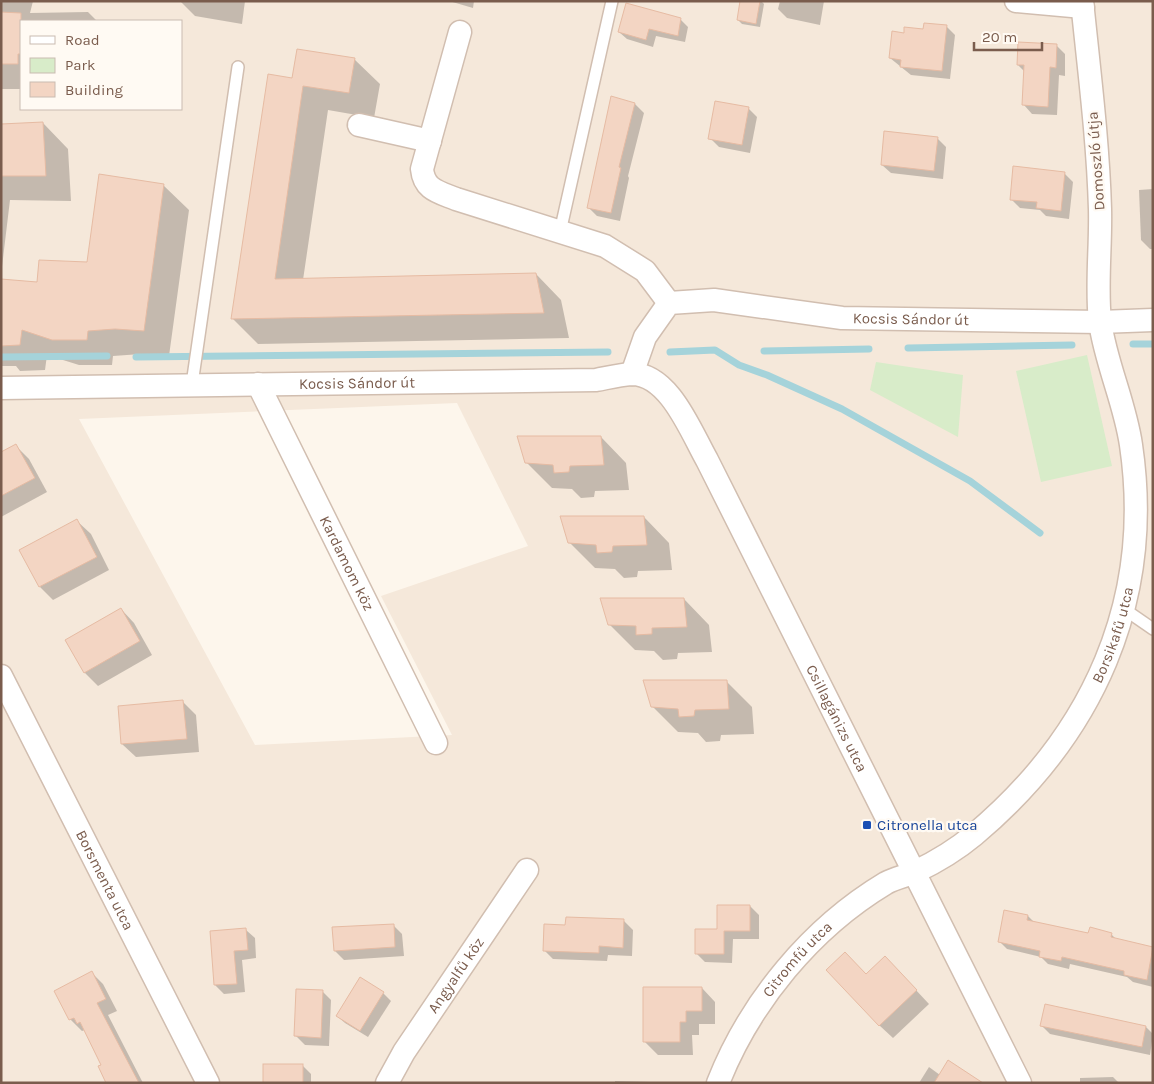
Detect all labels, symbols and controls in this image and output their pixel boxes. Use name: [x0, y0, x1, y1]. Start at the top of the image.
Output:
legend: [20, 20, 182, 110]
scale bar: [974, 20, 1042, 52]
text: 20 m: [982, 28, 1017, 46]
text: Road: [65, 31, 100, 49]
text: Park: [65, 56, 95, 74]
text: Building: [65, 81, 123, 99]
street label: Domoszló útja: [1084, 111, 1108, 211]
street label: Kocsis Sándor út: [853, 309, 969, 329]
street label: Kocsis Sándor út: [299, 373, 416, 393]
street label: Kardamom köz: [316, 513, 378, 614]
street label: Borsikafű utca: [1088, 585, 1137, 686]
street label: Csillagánizs utca: [802, 662, 871, 775]
place label: Citronella utca: [877, 816, 978, 834]
marker: Citronella utca: [861, 819, 873, 831]
street label: Borsmenta utca: [72, 827, 138, 933]
street label: Citromfű utca: [759, 918, 836, 1001]
street label: Angyalfű köz: [424, 934, 488, 1017]

